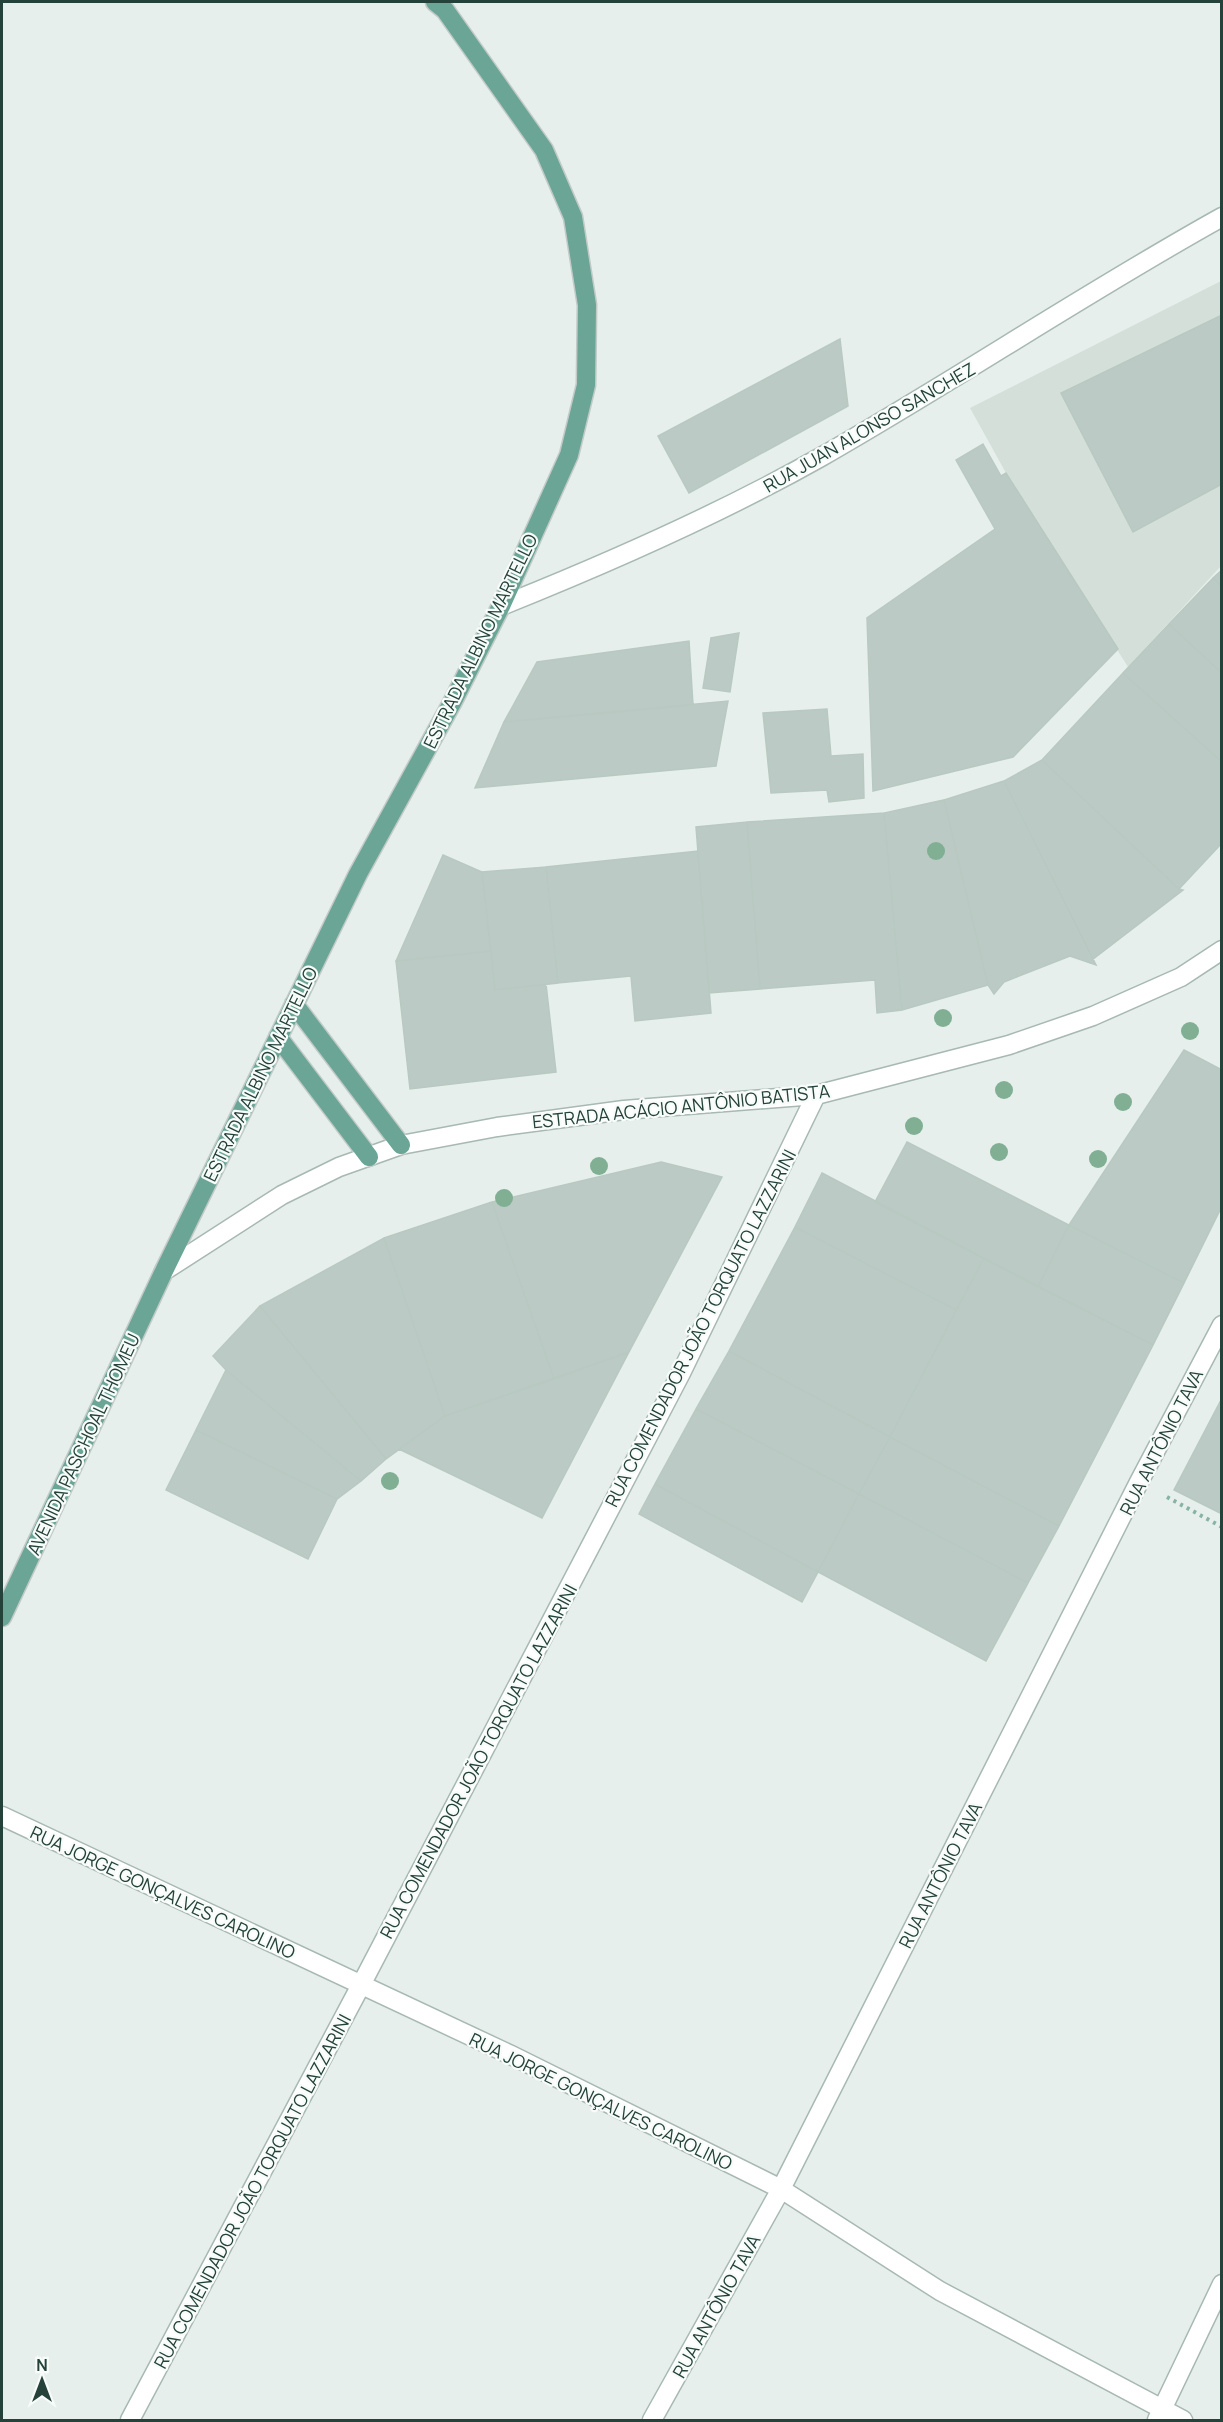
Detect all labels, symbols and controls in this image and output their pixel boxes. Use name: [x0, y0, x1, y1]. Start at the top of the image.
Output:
street label: RUA JUAN ALONSO SANCHEZ: [759, 356, 979, 498]
street label: ESTRADA ALBINO MARTELLO: [418, 530, 542, 752]
street label: ESTRADA ALBINO MARTELLO: [198, 963, 322, 1185]
street label: ESTRADA ACÁCIO ANTÔNIO BATISTA: [531, 1078, 832, 1134]
street label: RUA COMENDADOR JOÃO TORQUATO LAZZARINI: [599, 1145, 801, 1511]
street label: AVENIDA PASCHOAL THOMEU: [21, 1329, 145, 1559]
street label: RUA ANTÔNIO TAVA: [1114, 1364, 1208, 1519]
street label: RUA COMENDADOR JOÃO TORQUATO LAZZARINI: [374, 1580, 582, 1942]
street label: RUA ANTÔNIO TAVA: [893, 1797, 987, 1952]
street label: RUA JORGE GONÇALVES CAROLINO: [27, 1820, 299, 1964]
street label: RUA COMENDADOR JOÃO TORQUATO LAZZARINI: [148, 2010, 356, 2372]
street label: RUA JORGE GONÇALVES CAROLINO: [466, 2027, 736, 2175]
street label: RUA ANTÔNIO TAVA: [667, 2229, 766, 2382]
north arrow: [12, 2350, 72, 2410]
text: N: [36, 2354, 48, 2376]

